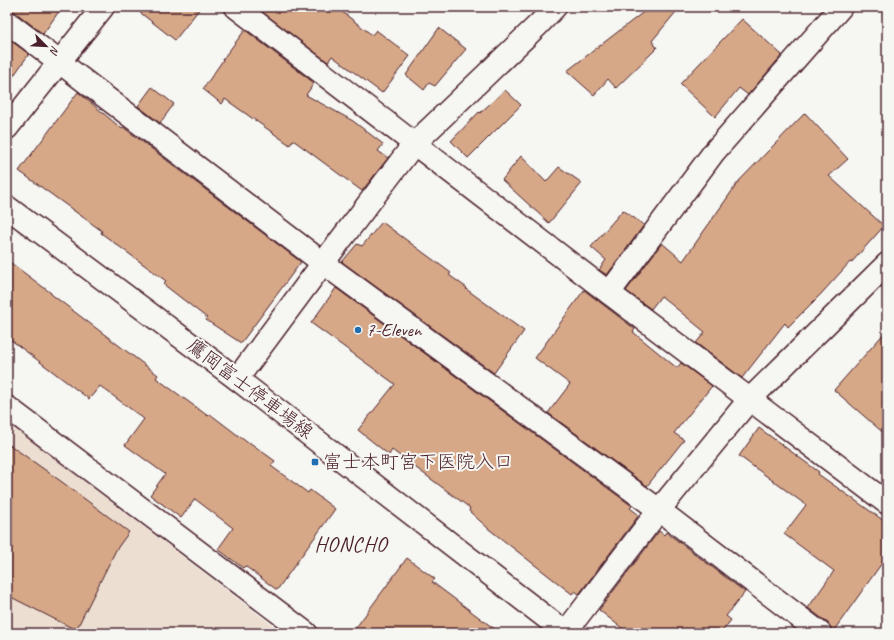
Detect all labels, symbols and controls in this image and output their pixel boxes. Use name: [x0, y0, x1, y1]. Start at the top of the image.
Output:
north arrow: [26, 26, 66, 66]
text: N: [46, 44, 63, 58]
place label: 7-Eleven: [366, 318, 423, 342]
marker: 7-Eleven: [353, 325, 363, 335]
street label: 鷹岡富士停車場線: [182, 334, 318, 444]
place label: 富士本町宮下医院入口: [323, 450, 513, 474]
marker: 富士本町宮下医院入口: [310, 457, 320, 467]
district label: HONCHO: [315, 531, 389, 557]

